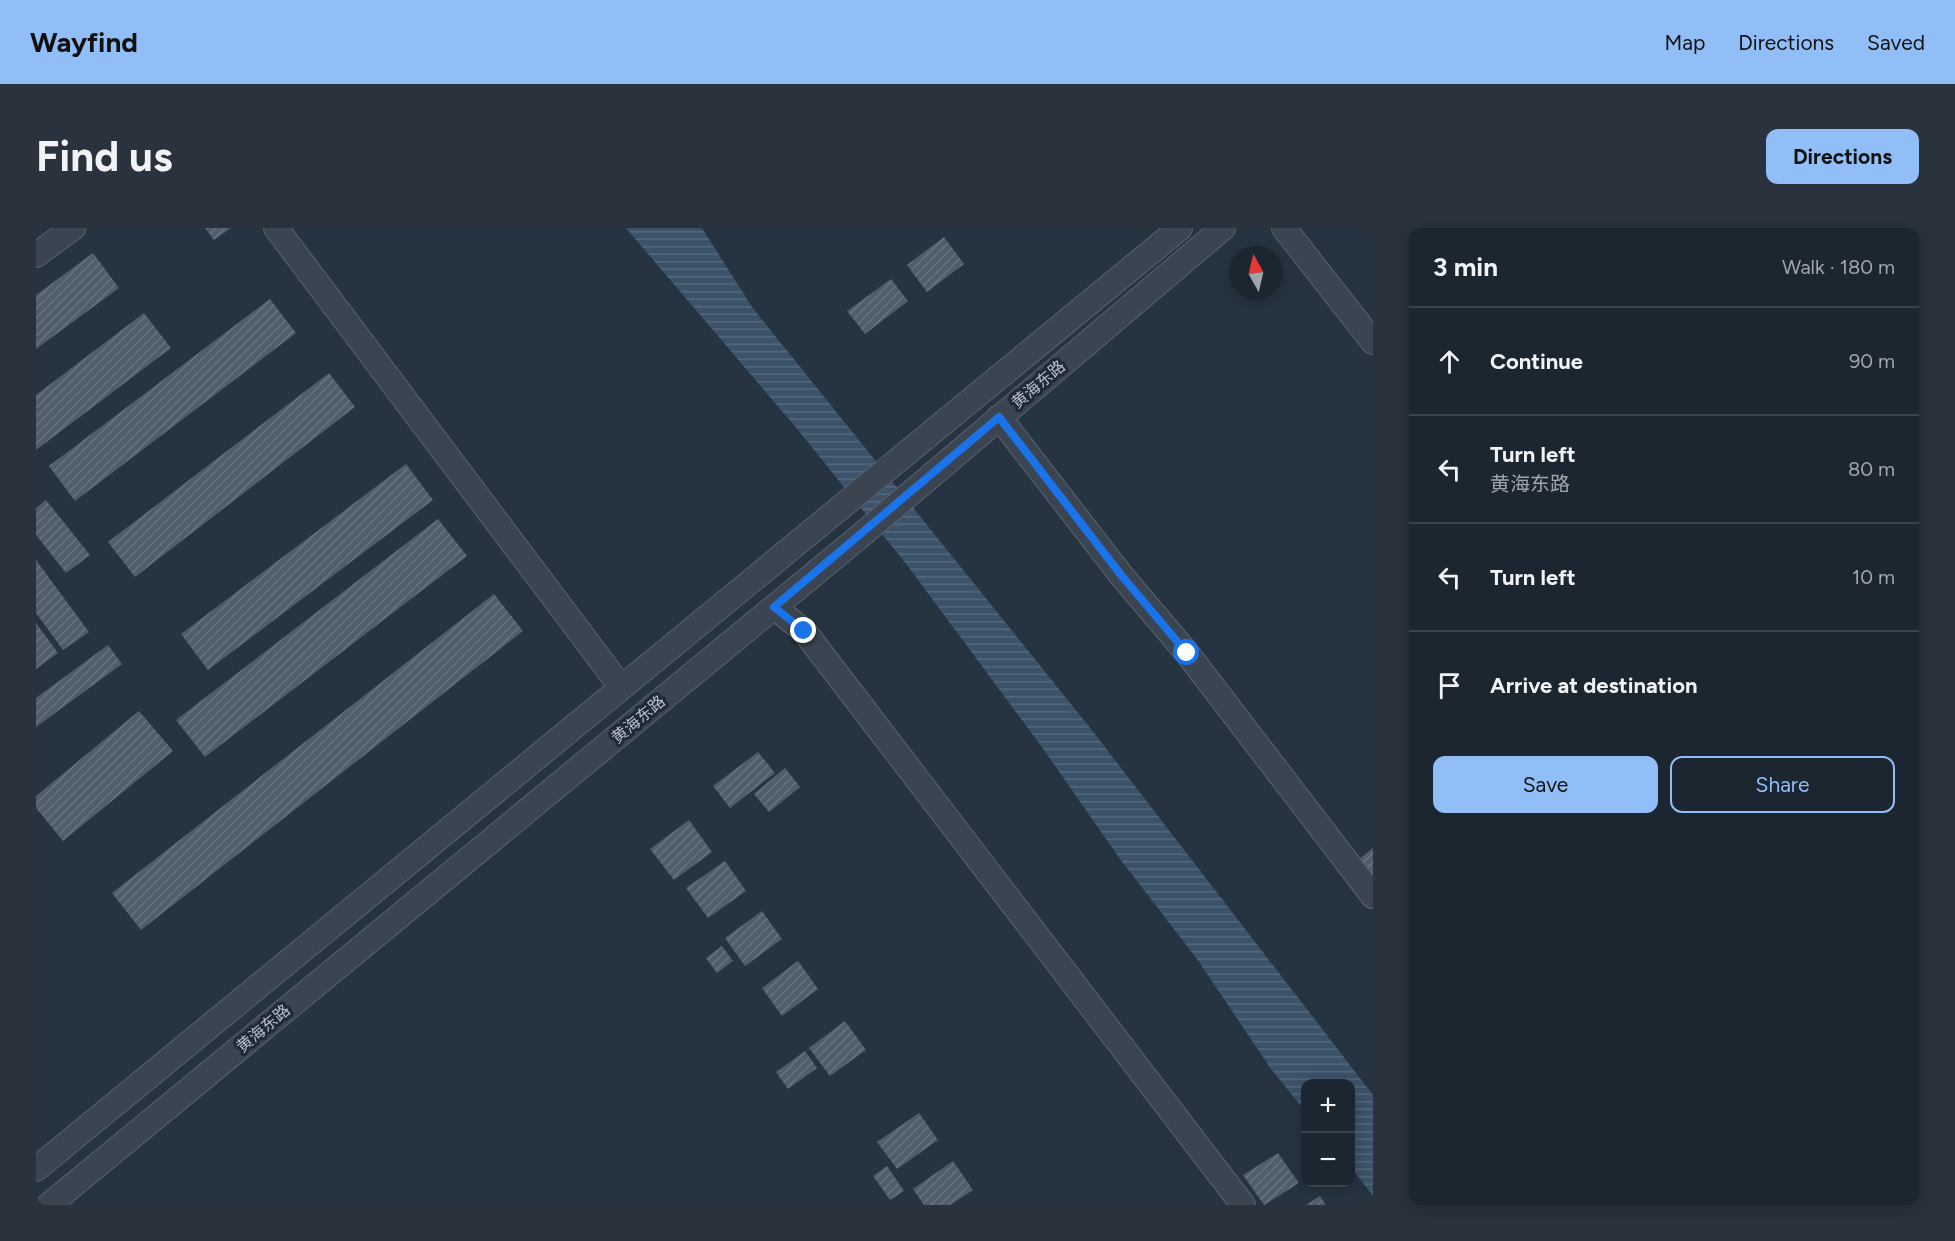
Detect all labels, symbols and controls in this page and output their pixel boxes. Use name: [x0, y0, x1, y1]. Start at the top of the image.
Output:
text: Wayfind: [30, 25, 138, 59]
text: Map: [1664, 30, 1705, 55]
text: Directions: [1738, 30, 1834, 55]
text: Saved: [1867, 30, 1925, 55]
button: Directions: [1766, 129, 1919, 184]
text: Find us: [36, 131, 173, 182]
north arrow: [1229, 246, 1283, 300]
text: 3 min: [1433, 251, 1498, 283]
text: Walk · 180 m: [1782, 255, 1895, 279]
icon: ahead: [1433, 345, 1466, 378]
text: Continue: [1490, 348, 1583, 375]
text: 90 m: [1849, 349, 1895, 373]
street label: 黄海东路: [1008, 357, 1069, 412]
text: Turn left: [1490, 441, 1576, 468]
icon: left: [1433, 453, 1466, 486]
text: 80 m: [1848, 457, 1895, 481]
text: 黄海东路: [1490, 472, 1570, 496]
icon: left: [1433, 561, 1466, 594]
text: Turn left: [1490, 564, 1576, 591]
text: 10 m: [1852, 565, 1895, 589]
route end: [790, 617, 816, 643]
route start: [1173, 639, 1199, 665]
icon: arrive: [1433, 669, 1466, 702]
text: Arrive at destination: [1490, 672, 1698, 699]
street label: 黄海东路: [608, 692, 669, 747]
button: Save: [1433, 756, 1658, 813]
button: Share: [1670, 756, 1895, 813]
street label: 黄海东路: [233, 1001, 294, 1056]
map controls: [1301, 1079, 1355, 1187]
button: +: [1301, 1079, 1355, 1133]
button: −: [1301, 1133, 1355, 1187]

